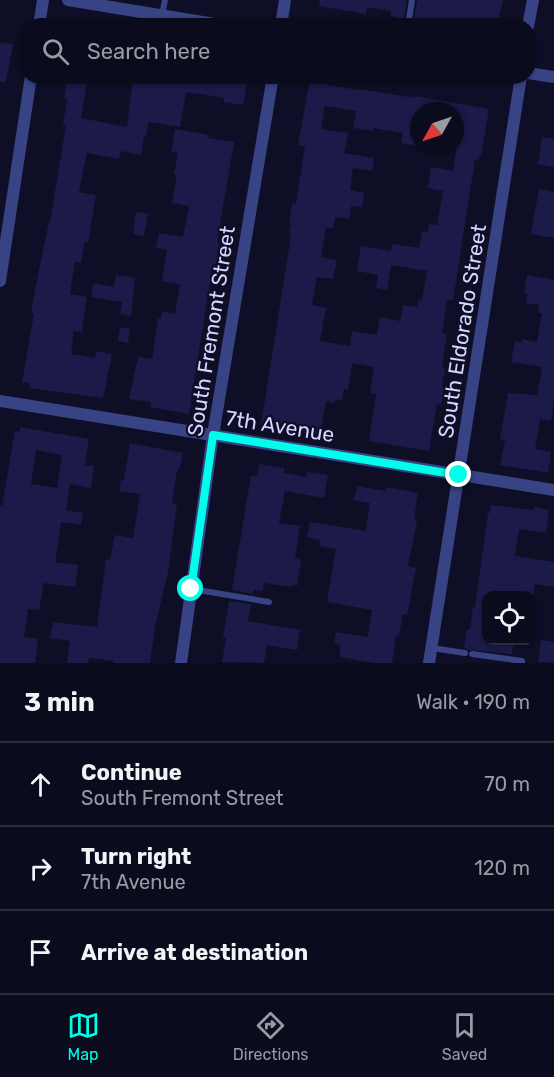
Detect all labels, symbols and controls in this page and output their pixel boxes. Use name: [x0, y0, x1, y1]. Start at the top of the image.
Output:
search box: [18, 18, 536, 84]
icon: search: [39, 35, 72, 68]
text: Search here: [87, 38, 210, 65]
north arrow: [410, 102, 464, 156]
street label: South Eldorado Street: [433, 222, 491, 440]
street label: South Fremont Street: [182, 224, 240, 438]
street label: 7th Avenue: [224, 405, 336, 447]
route end: [445, 461, 471, 487]
route start: [177, 575, 203, 601]
map controls: [482, 591, 536, 645]
button: locate: [482, 591, 536, 645]
text: 3 min: [24, 687, 95, 718]
text: Walk · 190 m: [416, 690, 530, 714]
text: Continue: [81, 759, 182, 786]
icon: ahead: [24, 768, 57, 801]
text: 70 m: [484, 772, 530, 796]
text: South Fremont Street: [81, 786, 284, 810]
text: Turn right: [81, 843, 191, 870]
icon: right: [24, 852, 57, 885]
text: 120 m: [474, 856, 530, 880]
text: 7th Avenue: [81, 870, 186, 894]
icon: arrive: [24, 936, 57, 969]
text: Arrive at destination: [81, 939, 308, 966]
tab: Map: [67, 1009, 100, 1064]
tab: Directions: [233, 1009, 309, 1064]
tab: Saved: [442, 1009, 487, 1064]

